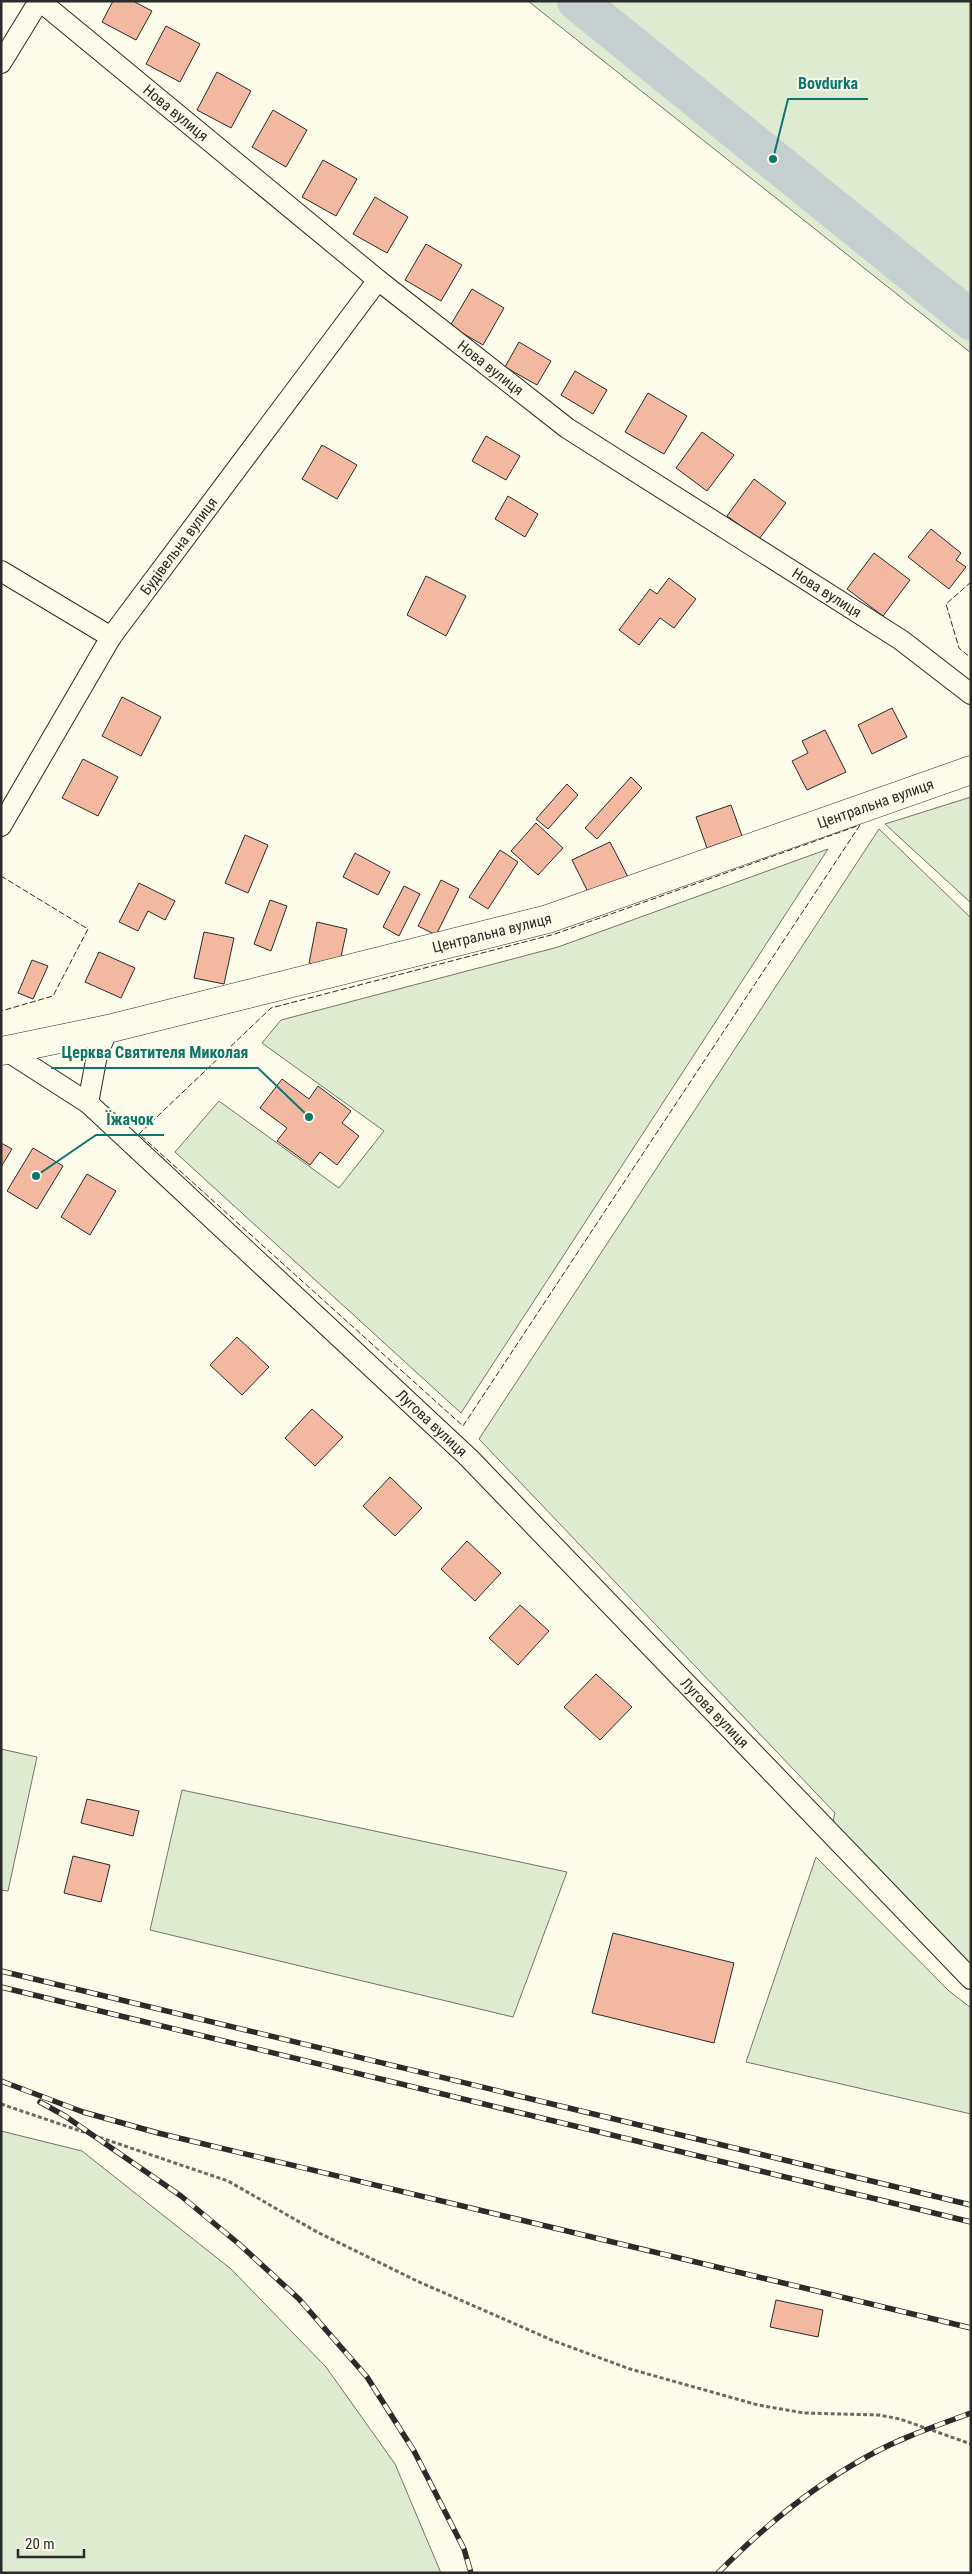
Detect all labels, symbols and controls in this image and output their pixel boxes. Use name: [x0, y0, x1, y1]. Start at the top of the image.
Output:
callout: Bovdurka: [788, 68, 868, 99]
text: Bovdurka: [798, 74, 859, 93]
street label: Нова вулиця: [140, 81, 212, 145]
street label: Нова вулиця: [454, 337, 527, 399]
street label: Будівельна вулиця: [137, 494, 221, 599]
street label: Нова вулиця: [789, 564, 865, 622]
street label: Центральна вулиця: [815, 775, 936, 832]
street label: Центральна вулиця: [430, 909, 553, 957]
callout: Церква Святителя Миколая: [51, 1037, 258, 1068]
text: Церква Святителя Миколая: [62, 1043, 248, 1062]
callout: Їжачок: [96, 1104, 164, 1135]
text: Їжачок: [105, 1110, 154, 1129]
street label: Лугова вулиця: [392, 1386, 471, 1461]
street label: Лугова вулиця: [677, 1674, 753, 1752]
scale bar: [18, 2526, 84, 2558]
text: 20 m: [25, 2535, 55, 2553]

